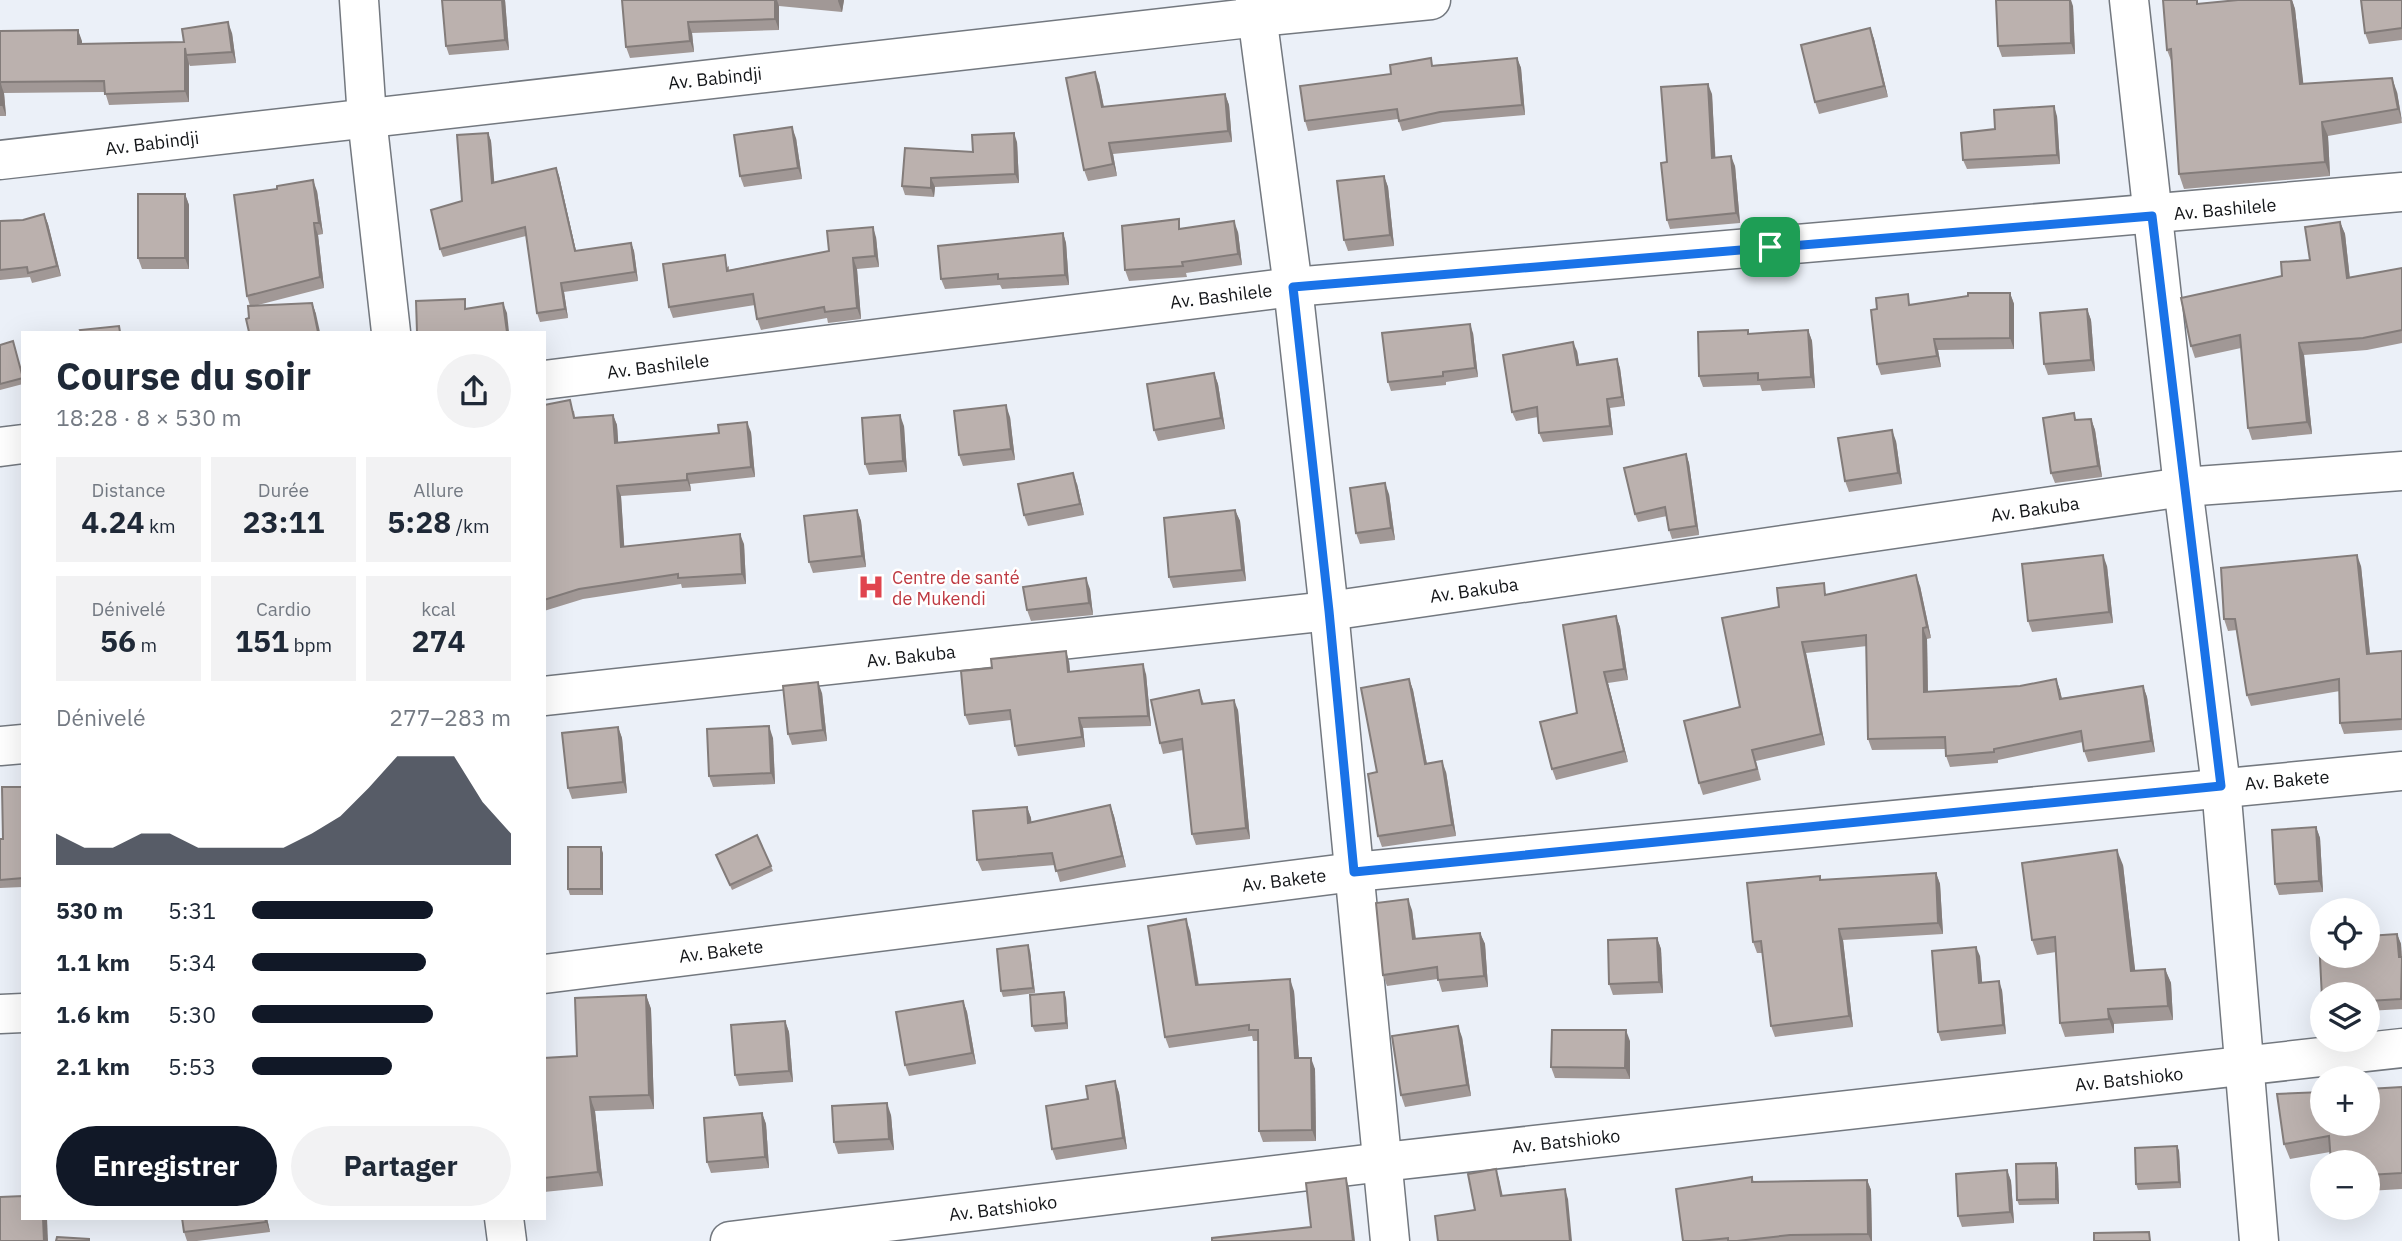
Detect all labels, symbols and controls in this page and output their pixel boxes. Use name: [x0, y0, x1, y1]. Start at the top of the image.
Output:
street label: Av. Babindji: [667, 62, 763, 94]
street label: Av. Babindji: [104, 126, 200, 160]
street label: Av. Bashilele: [2173, 193, 2277, 225]
pin: [1740, 217, 1800, 277]
icon: arrive: [1751, 228, 1789, 266]
street label: Av. Bashilele: [1169, 278, 1274, 314]
street label: Av. Bashilele: [606, 348, 711, 384]
text: Course du soir: [56, 351, 311, 400]
button: share: [437, 354, 511, 428]
text: 18:28 · 8 × 530 m: [56, 402, 242, 432]
text: Distance: [91, 478, 166, 502]
text: Durée: [258, 478, 309, 502]
text: Allure: [413, 478, 464, 502]
street label: Av. Bakuba: [1989, 491, 2081, 527]
text: 4.24: [81, 502, 145, 541]
text: 23:11: [243, 502, 324, 541]
text: 5:28: [387, 502, 451, 541]
text: km: [145, 514, 176, 538]
text: /km: [451, 514, 490, 538]
place label: Centre de santé de Mukendi: [892, 566, 1020, 610]
hospital icon: Centre de santé de Mukendi: [856, 572, 886, 602]
street label: Av. Bakuba: [1428, 572, 1520, 608]
text: Dénivelé: [92, 597, 165, 621]
text: Cardio: [256, 597, 311, 621]
text: kcal: [421, 597, 456, 621]
text: 56: [100, 621, 136, 660]
text: 151: [235, 621, 289, 660]
text: 274: [412, 621, 466, 660]
text: m: [136, 633, 157, 657]
text: bpm: [289, 633, 332, 657]
street label: Av. Bakuba: [865, 640, 957, 672]
text: Dénivelé: [56, 702, 146, 732]
text: 277–283 m: [389, 702, 511, 732]
street label: Av. Bakete: [2244, 765, 2330, 795]
street label: Av. Bakete: [1240, 863, 1328, 897]
text: 530 m: [56, 895, 123, 925]
text: 5:31: [168, 895, 216, 925]
map controls: [2310, 898, 2380, 1220]
button: locate: [2310, 898, 2380, 968]
street label: Av. Bakete: [677, 934, 765, 968]
text: 1.1 km: [56, 947, 130, 977]
text: 5:34: [168, 947, 216, 977]
button: layers: [2310, 982, 2380, 1052]
text: 1.6 km: [56, 999, 130, 1029]
text: 5:30: [168, 999, 216, 1029]
text: 2.1 km: [56, 1051, 130, 1081]
text: 5:53: [168, 1051, 216, 1081]
street label: Av. Batshioko: [2074, 1062, 2184, 1096]
button: +: [2310, 1066, 2380, 1136]
street label: Av. Batshioko: [1511, 1124, 1621, 1158]
button: Enregistrer: [56, 1126, 277, 1206]
button: Partager: [291, 1126, 511, 1206]
button: −: [2310, 1150, 2380, 1220]
street label: Av. Batshioko: [948, 1190, 1058, 1226]

